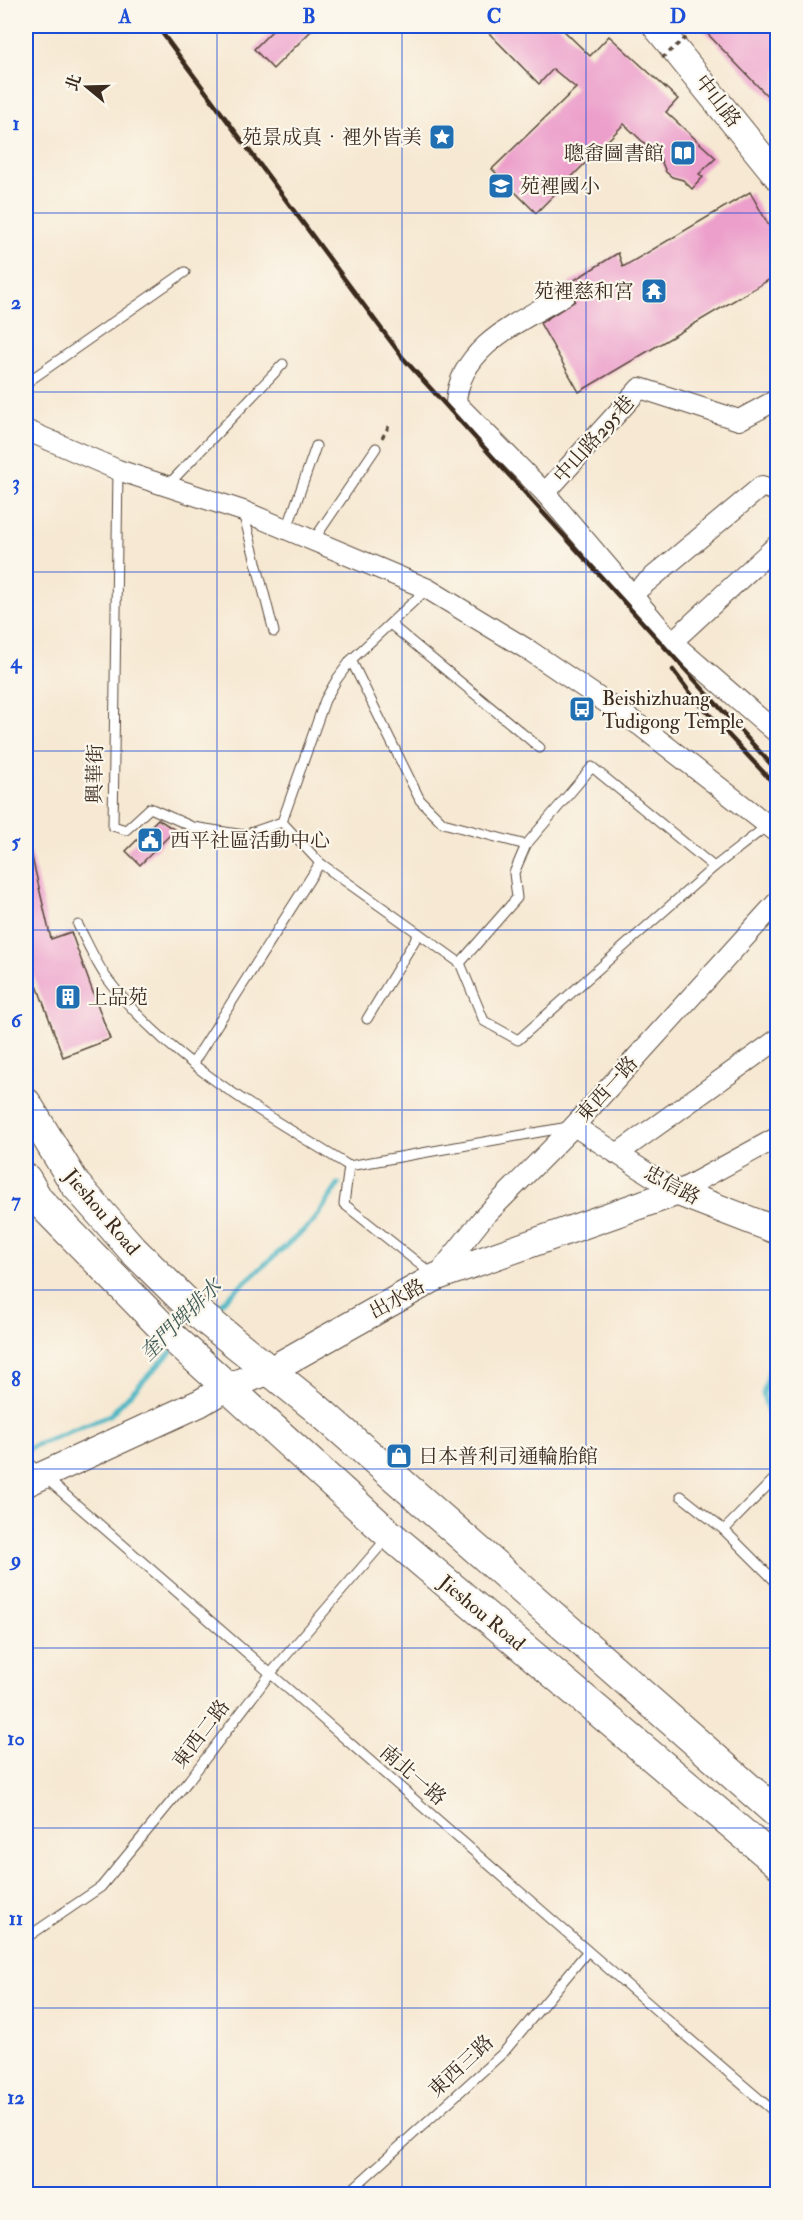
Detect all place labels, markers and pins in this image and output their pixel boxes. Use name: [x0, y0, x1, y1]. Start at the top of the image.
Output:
place icon: 苑景成真．裡外皆美: [427, 122, 457, 152]
place label: 苑景成真．裡外皆美: [242, 125, 422, 150]
library icon: 聰畬圖書館: [668, 138, 698, 168]
place label: 聰畬圖書館: [564, 141, 664, 166]
school or university icon: 苑裡國小: [486, 171, 516, 201]
place label: 苑裡國小: [520, 174, 600, 199]
temple icon: 苑裡慈和宮: [639, 276, 669, 306]
place label: 苑裡慈和宮: [534, 279, 634, 304]
place label: Beishizhuang Tudigong Temple: [602, 686, 744, 735]
bus stop icon: Beishizhuang Tudigong Temple: [567, 694, 597, 724]
public building icon: 西平社區活動中心: [135, 825, 165, 855]
place label: 西平社區活動中心: [170, 828, 330, 853]
building icon: 上品苑: [53, 982, 83, 1012]
place label: 上品苑: [88, 985, 148, 1010]
shop icon: 日本普利司通輪胎館: [384, 1441, 414, 1471]
place label: 日本普利司通輪胎館: [418, 1444, 598, 1469]

